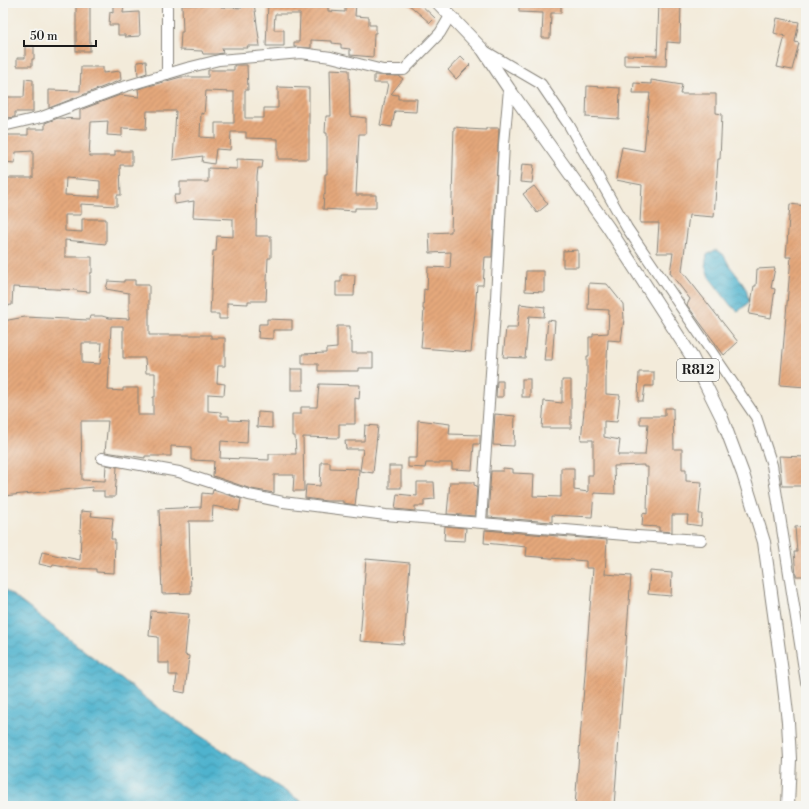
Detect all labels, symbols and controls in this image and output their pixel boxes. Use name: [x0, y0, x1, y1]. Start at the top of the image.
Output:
scale bar: [24, 22, 96, 48]
text: 50 m: [30, 29, 58, 44]
road number: R812: [677, 359, 719, 381]

